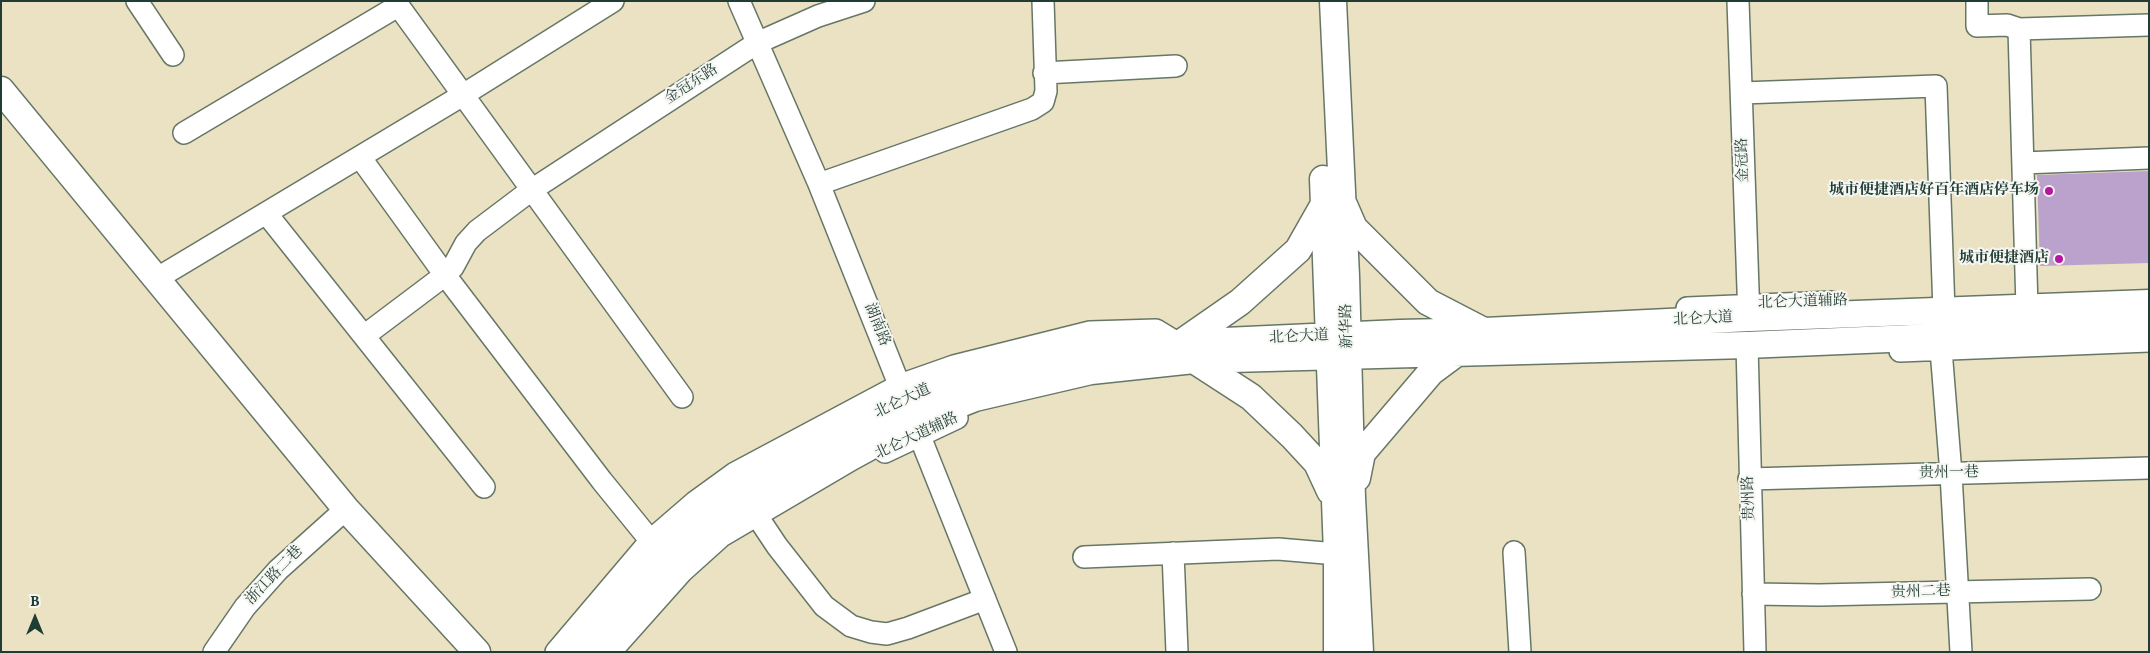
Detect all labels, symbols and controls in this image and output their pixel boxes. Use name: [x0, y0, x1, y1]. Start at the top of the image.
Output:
street label: 金冠东路: [662, 61, 722, 109]
street label: 金冠路: [1734, 137, 1754, 183]
place label: 城市便捷酒店好百年酒店停车场: [1829, 182, 2039, 200]
marker: 城市便捷酒店好百年酒店停车场: [2043, 185, 2055, 197]
place label: 城市便捷酒店: [1959, 250, 2049, 268]
marker: 城市便捷酒店: [2053, 253, 2065, 265]
street label: 北仑大道辅路: [1758, 292, 1848, 314]
street label: 湖南路: [859, 301, 893, 349]
street label: 新华路: [1339, 303, 1357, 349]
street label: 北仑大道: [1673, 309, 1733, 331]
street label: 北仑大道: [1269, 327, 1329, 349]
street label: 北仑大道: [872, 381, 934, 423]
street label: 北仑大道辅路: [872, 410, 962, 464]
street label: 贵州一巷: [1919, 464, 1979, 484]
street label: 贵州路: [1740, 475, 1760, 521]
street label: 浙江路二巷: [242, 543, 308, 609]
street label: 贵州二巷: [1891, 583, 1951, 603]
north arrow: [10, 593, 60, 643]
text: B: [30, 593, 40, 612]

